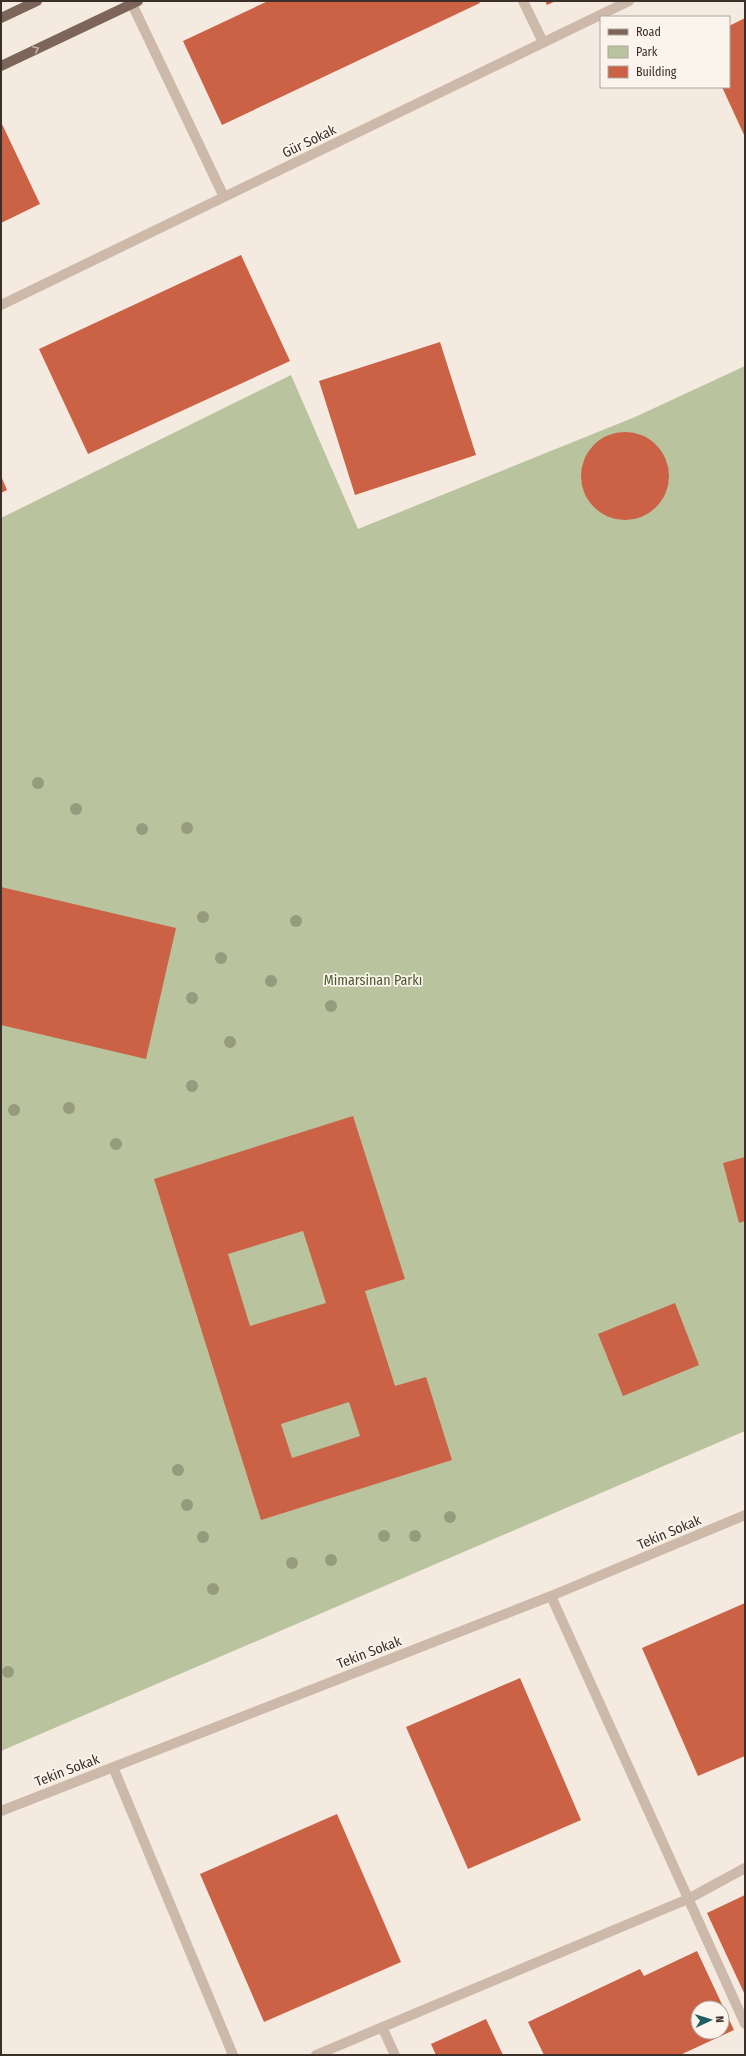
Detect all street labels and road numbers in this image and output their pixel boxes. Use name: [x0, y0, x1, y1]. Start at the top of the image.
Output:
street label: Gür Sokak: [280, 121, 339, 162]
street label: Tekin Sokak: [635, 1511, 704, 1553]
street label: Tekin Sokak: [335, 1632, 404, 1672]
street label: Tekin Sokak: [33, 1750, 102, 1790]

